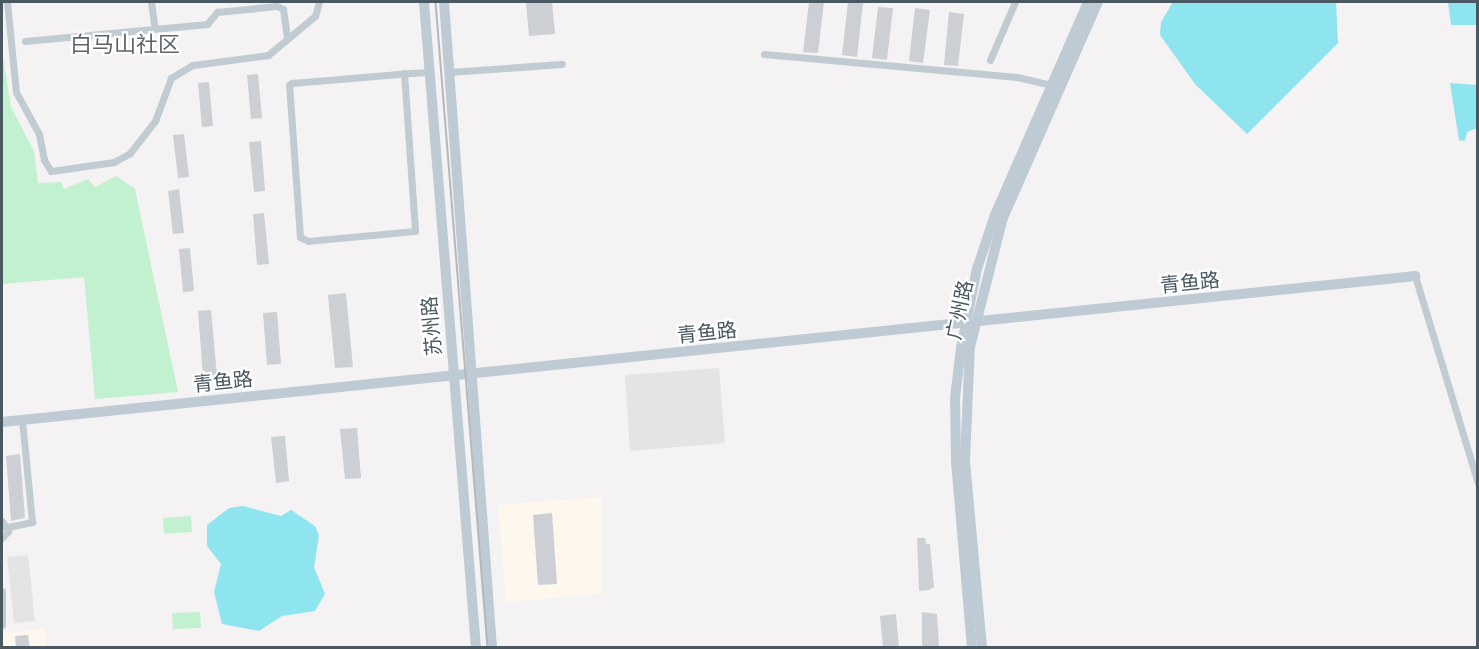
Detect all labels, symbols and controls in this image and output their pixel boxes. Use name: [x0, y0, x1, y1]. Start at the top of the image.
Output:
district label: 白马山社区: [70, 32, 180, 58]
street label: 青鱼路: [1159, 268, 1221, 298]
street label: 广州路: [942, 278, 978, 342]
street label: 苏州路: [417, 295, 447, 357]
street label: 青鱼路: [676, 318, 738, 348]
street label: 青鱼路: [192, 367, 254, 397]

